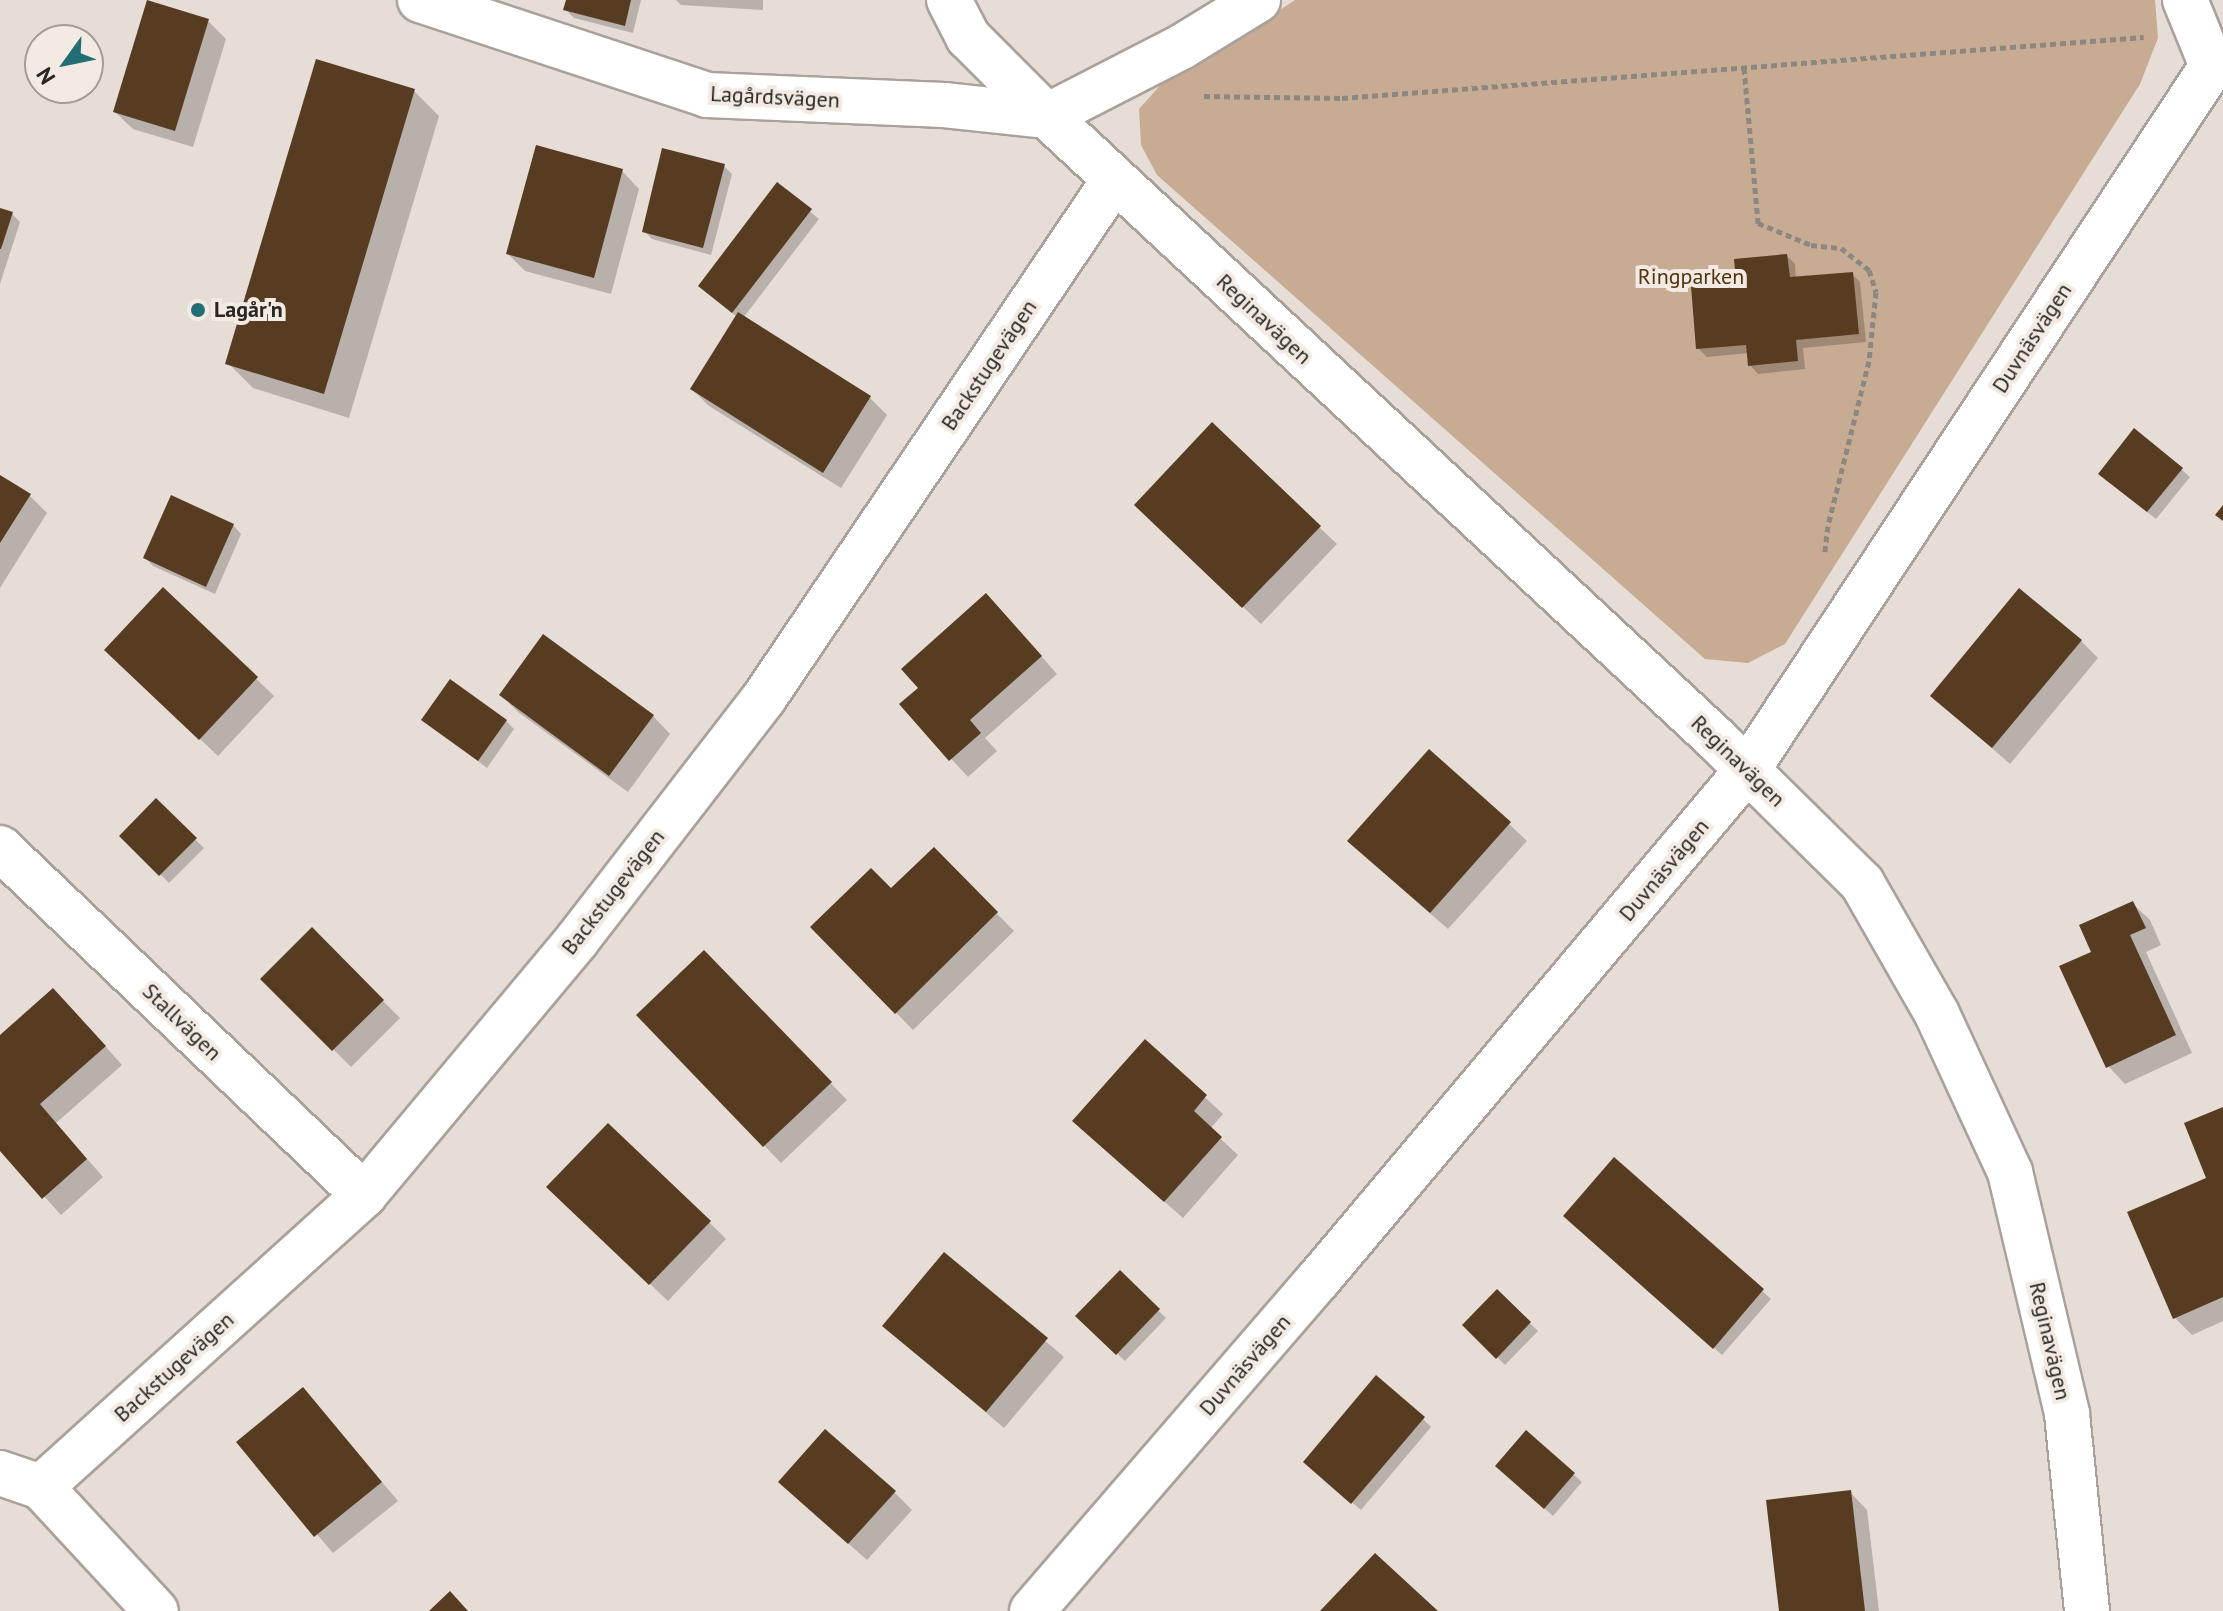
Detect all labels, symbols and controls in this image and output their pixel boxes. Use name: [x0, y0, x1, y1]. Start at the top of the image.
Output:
north arrow: [24, 24, 104, 104]
text: N: [30, 62, 61, 90]
street label: Lagårdsvägen: [710, 80, 840, 114]
park label: Ringparken: [1638, 264, 1744, 290]
street label: Reginavägen: [1211, 268, 1317, 370]
street label: Duvnäsvägen: [1987, 278, 2077, 398]
street label: Backstugevägen: [936, 295, 1042, 435]
place label: Lagår'n: [214, 297, 283, 323]
marker: Lagår'n: [189, 301, 207, 319]
street label: Reginavägen: [1686, 710, 1790, 812]
street label: Duvnäsvägen: [1614, 813, 1714, 927]
street label: Backstugevägen: [556, 824, 670, 960]
street label: Stallvägen: [137, 978, 227, 1066]
street label: Reginavägen: [2024, 1279, 2076, 1403]
street label: Backstugevägen: [109, 1306, 239, 1428]
street label: Duvnäsvägen: [1194, 1309, 1296, 1421]

